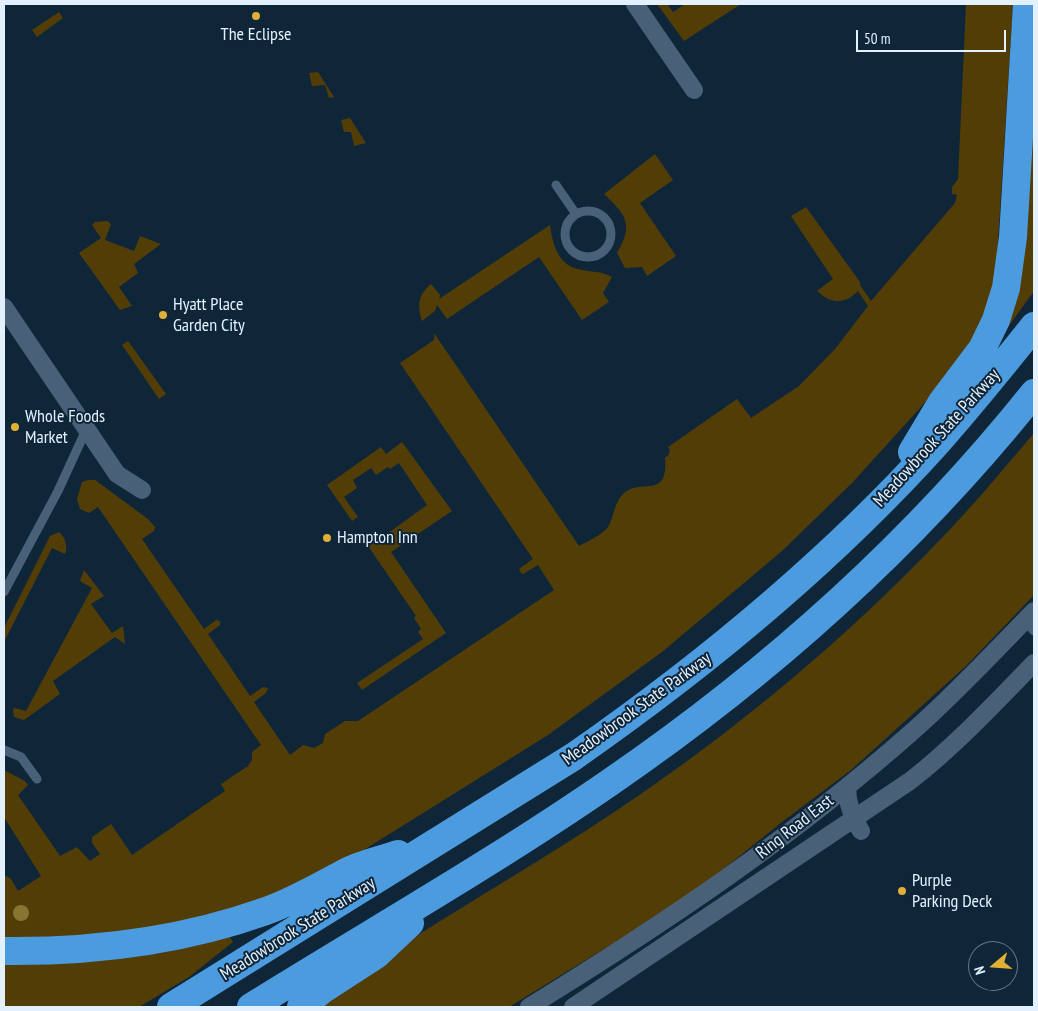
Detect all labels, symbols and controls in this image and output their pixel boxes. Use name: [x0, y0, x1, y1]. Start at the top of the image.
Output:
marker: The Eclipse: [250, 10, 262, 22]
scale bar: [858, 20, 1008, 52]
place label: The Eclipse: [221, 24, 291, 46]
text: 50 m: [864, 29, 890, 48]
place label: Hyatt Place Garden City: [173, 294, 245, 336]
marker: Hyatt Place Garden City: [157, 309, 169, 321]
street label: Meadowbrook State Parkway: [869, 364, 1005, 512]
place label: Whole Foods Market: [25, 406, 105, 448]
marker: Whole Foods Market: [9, 421, 21, 433]
place label: Hampton Inn: [337, 527, 418, 549]
marker: Hampton Inn: [321, 532, 333, 544]
street label: Meadowbrook State Parkway: [558, 648, 716, 770]
street label: Ring Road East: [752, 790, 838, 864]
place label: Purple Parking Deck: [912, 870, 992, 912]
street label: Meadowbrook State Parkway: [217, 873, 379, 985]
marker: Purple Parking Deck: [896, 885, 908, 897]
north arrow: [968, 941, 1018, 991]
text: N: [970, 964, 989, 977]

